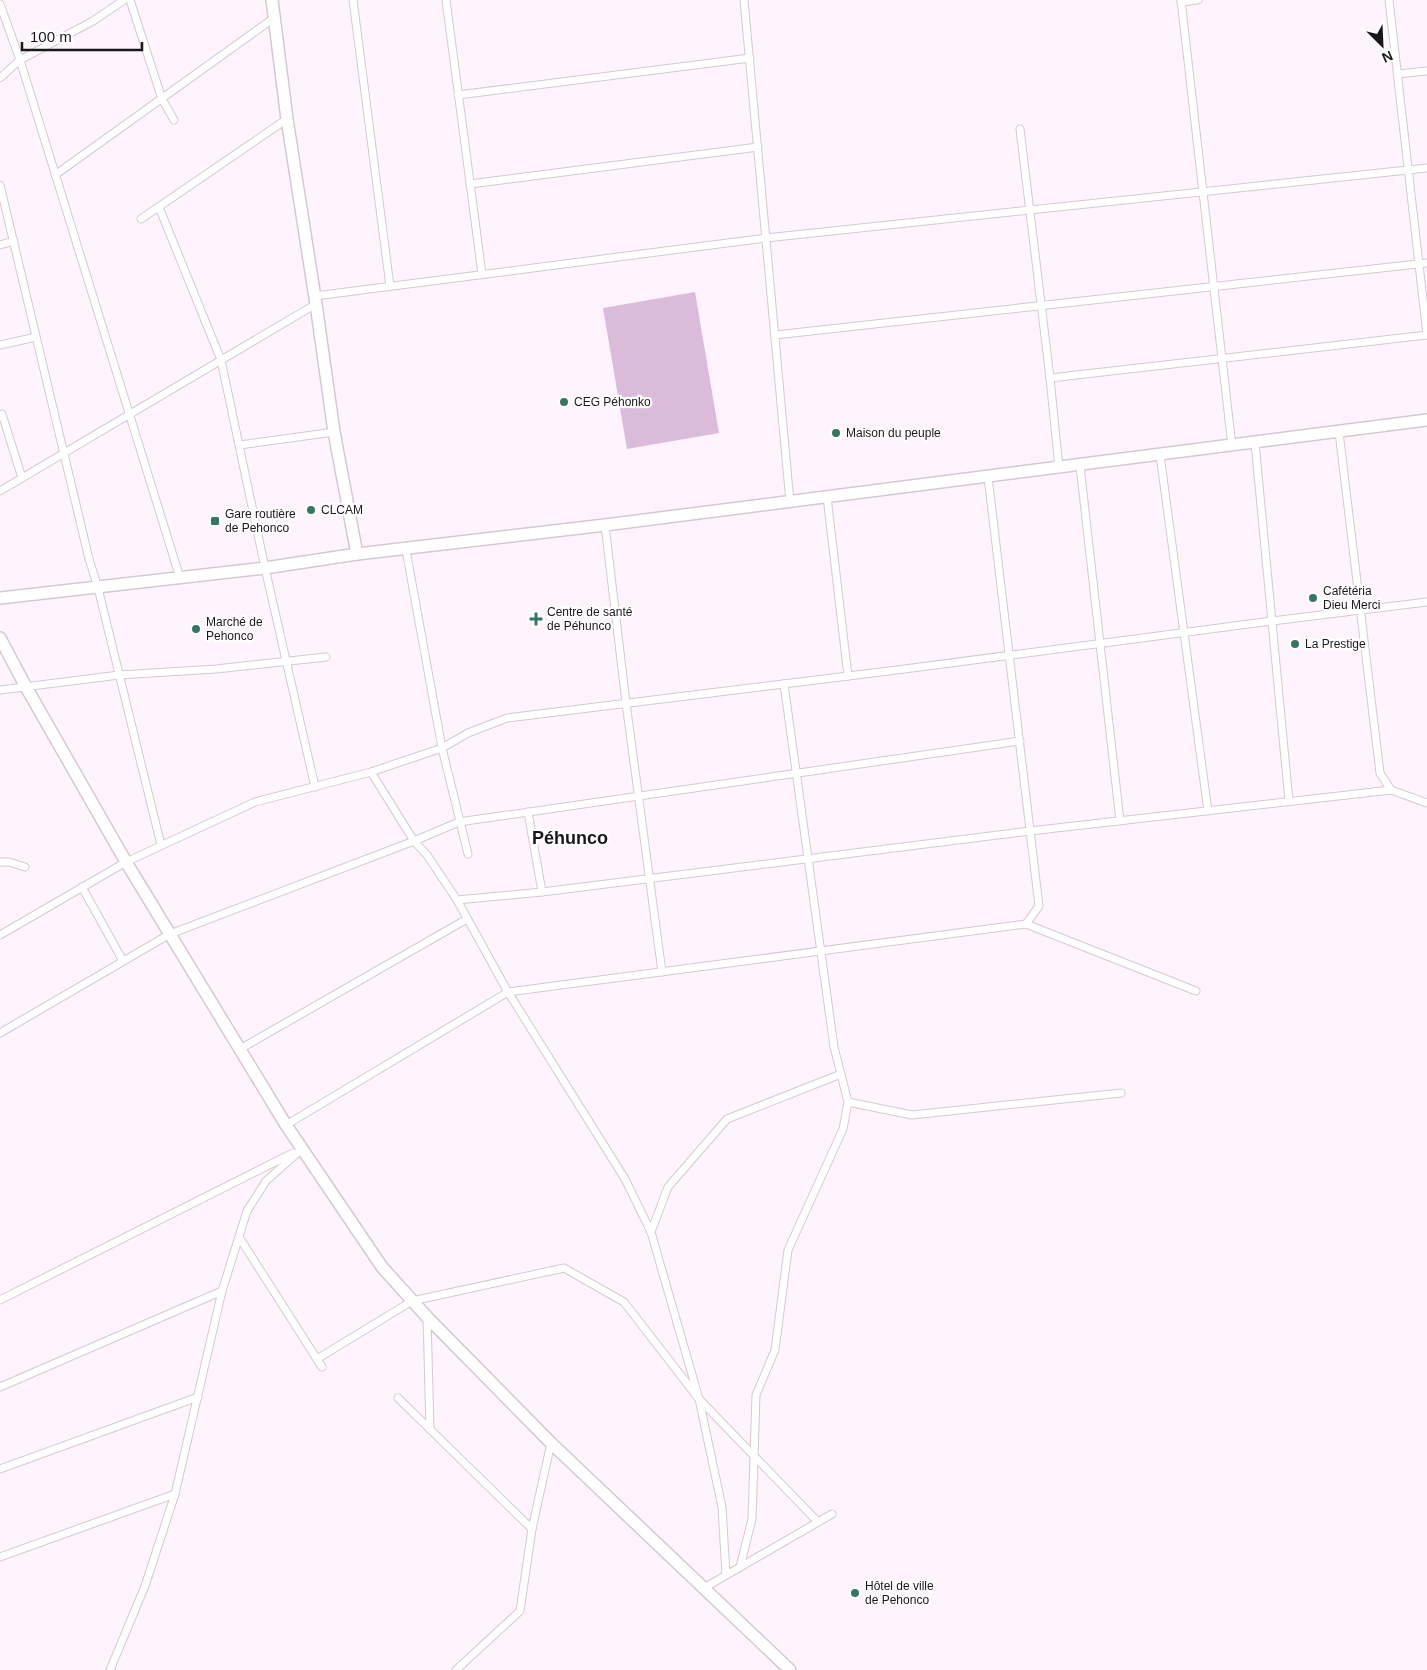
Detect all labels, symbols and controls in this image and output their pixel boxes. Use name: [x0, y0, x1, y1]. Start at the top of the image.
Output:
scale bar: [22, 20, 142, 52]
north arrow: [1357, 20, 1407, 70]
text: 100 m: [30, 28, 72, 45]
text: N: [1379, 48, 1395, 66]
place label: CEG Péhonko: [574, 395, 651, 409]
marker: CEG Péhonko: [558, 396, 570, 408]
place label: Maison du peuple: [846, 426, 941, 440]
marker: Maison du peuple: [830, 427, 842, 439]
place label: CLCAM: [321, 503, 363, 517]
marker: CLCAM: [305, 504, 317, 516]
place label: Gare routière de Pehonco: [225, 507, 296, 535]
marker: Gare routière de Pehonco: [209, 515, 221, 527]
place label: Cafétéria Dieu Merci: [1323, 584, 1380, 612]
marker: Cafétéria Dieu Merci: [1307, 592, 1319, 604]
place label: Centre de santé de Péhunco: [547, 605, 633, 633]
marker: Centre de santé de Péhunco: [529, 612, 543, 626]
place label: Marché de Pehonco: [206, 615, 263, 643]
marker: Marché de Pehonco: [190, 623, 202, 635]
place label: La Prestige: [1305, 637, 1366, 651]
marker: La Prestige: [1289, 638, 1301, 650]
district label: Péhunco: [532, 828, 608, 848]
place label: Hôtel de ville de Pehonco: [865, 1579, 934, 1607]
marker: Hôtel de ville de Pehonco: [849, 1587, 861, 1599]

